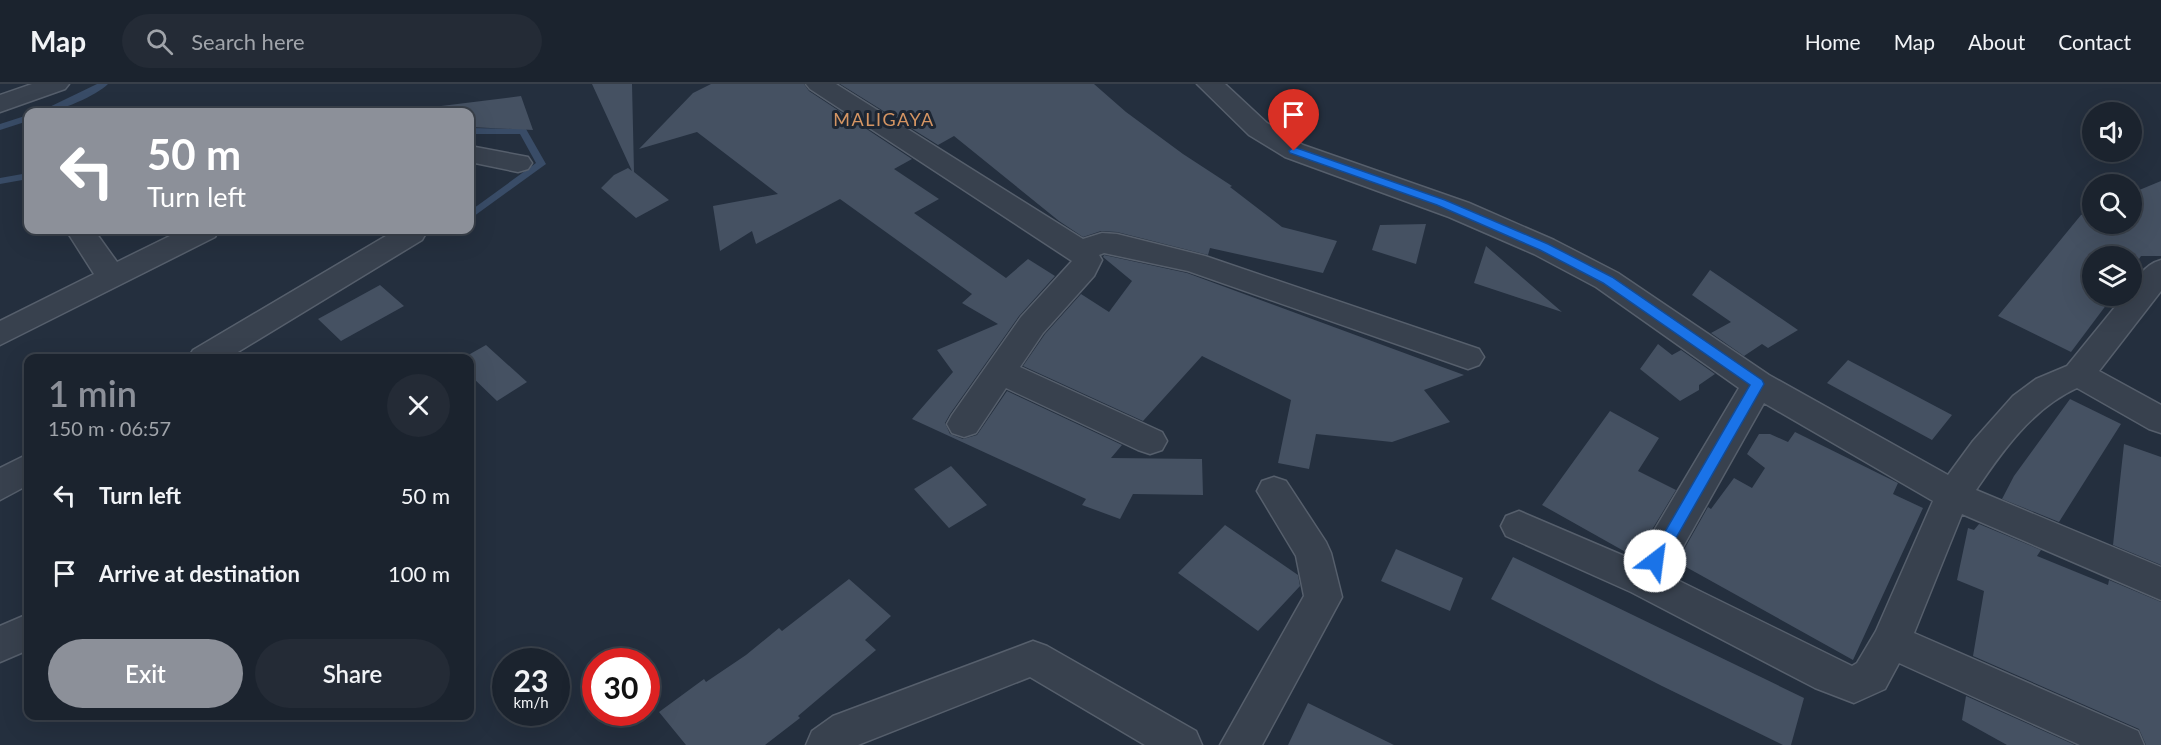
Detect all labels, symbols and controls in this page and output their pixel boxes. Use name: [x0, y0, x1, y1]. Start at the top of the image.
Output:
search box: [122, 14, 542, 68]
text: Map: [30, 24, 86, 58]
icon: search: [143, 25, 176, 58]
text: Search here: [191, 28, 305, 55]
text: Home: [1805, 29, 1861, 54]
text: Map: [1894, 29, 1935, 54]
text: About: [1968, 29, 2025, 54]
text: Contact: [2058, 29, 2131, 54]
pin: [1268, 89, 1319, 151]
icon: arrive: [1277, 98, 1310, 131]
map controls: [2082, 102, 2142, 306]
button: sound: [2082, 102, 2142, 162]
district label: MALIGAYA: [833, 108, 935, 130]
text: 50 m: [147, 129, 241, 179]
icon: left: [48, 132, 126, 210]
button: search: [2082, 174, 2142, 234]
text: Turn left: [147, 180, 246, 213]
button: layers: [2082, 246, 2142, 306]
text: 1 min: [48, 371, 137, 415]
button: close: [387, 374, 450, 437]
text: 150 m · 06:57: [48, 416, 171, 440]
icon: left: [48, 479, 81, 512]
text: Turn left: [99, 482, 181, 509]
text: 50 m: [401, 482, 450, 509]
position arrow: [1623, 529, 1687, 593]
icon: arrive: [48, 557, 81, 590]
text: Arrive at destination: [99, 560, 300, 587]
text: 100 m: [388, 560, 450, 587]
button: Exit: [48, 639, 243, 708]
button: Share: [255, 639, 450, 708]
speed limit sign: 30: [582, 648, 660, 726]
text: 23: [514, 662, 548, 698]
text: km/h: [513, 693, 549, 711]

